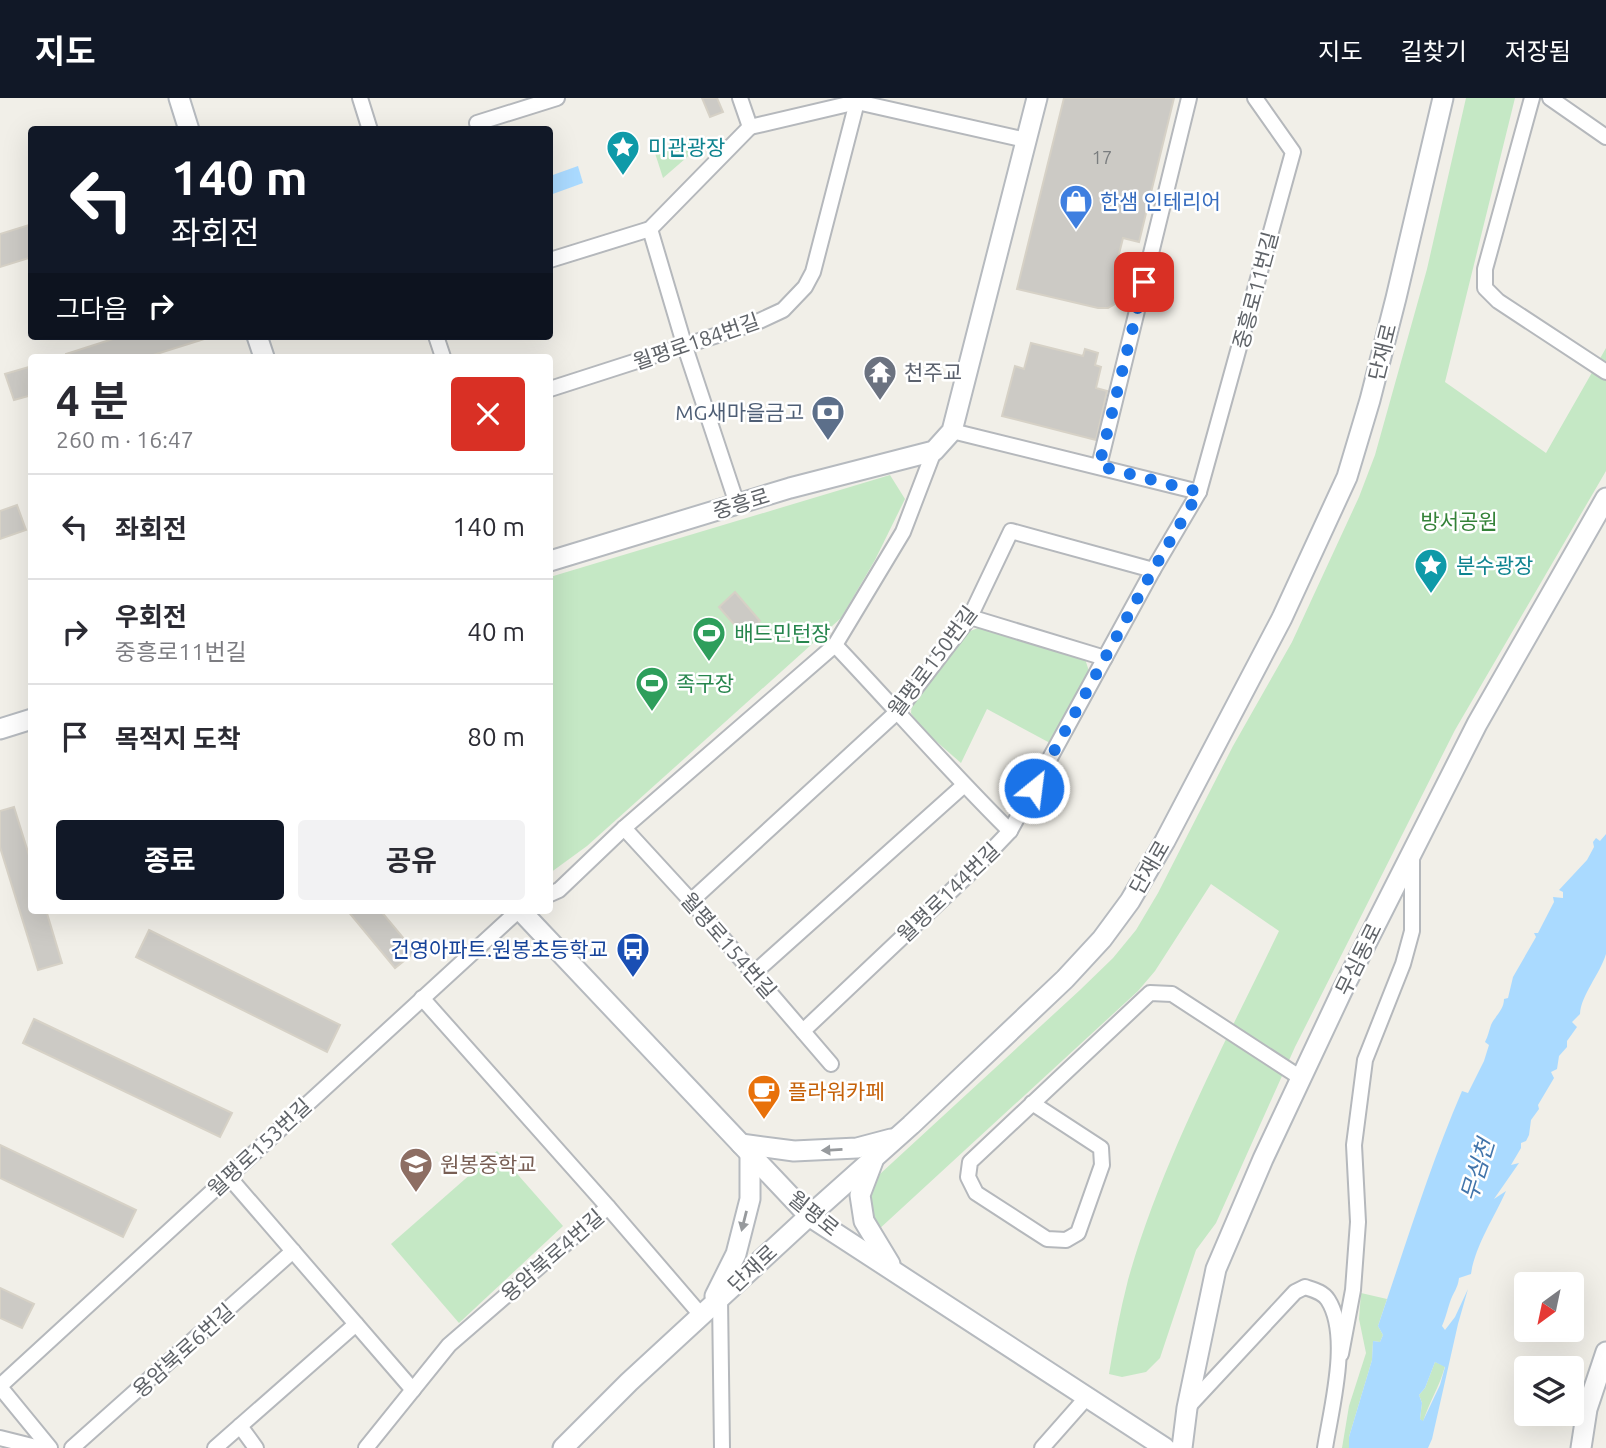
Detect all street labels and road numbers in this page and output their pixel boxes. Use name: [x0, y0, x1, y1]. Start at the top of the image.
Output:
street label: 중흥로11번길: [1228, 229, 1282, 351]
street label: 월평로184번길: [630, 308, 762, 374]
street label: 단재로: [1363, 321, 1401, 383]
street label: 중흥로: [710, 483, 772, 523]
street label: 월평로150번길: [883, 601, 981, 721]
street label: 단재로: [1124, 836, 1174, 898]
street label: 월평로144번길: [892, 837, 1004, 947]
street label: 월평로154번길: [677, 887, 781, 1003]
street label: 무심동로: [1330, 919, 1386, 999]
street label: 월평로153번길: [202, 1093, 316, 1201]
street label: 월평로: [784, 1185, 844, 1241]
street label: 용암북로4번길: [496, 1204, 608, 1306]
street label: 단재로: [723, 1239, 781, 1297]
street label: 용암북로6번길: [127, 1298, 239, 1402]

